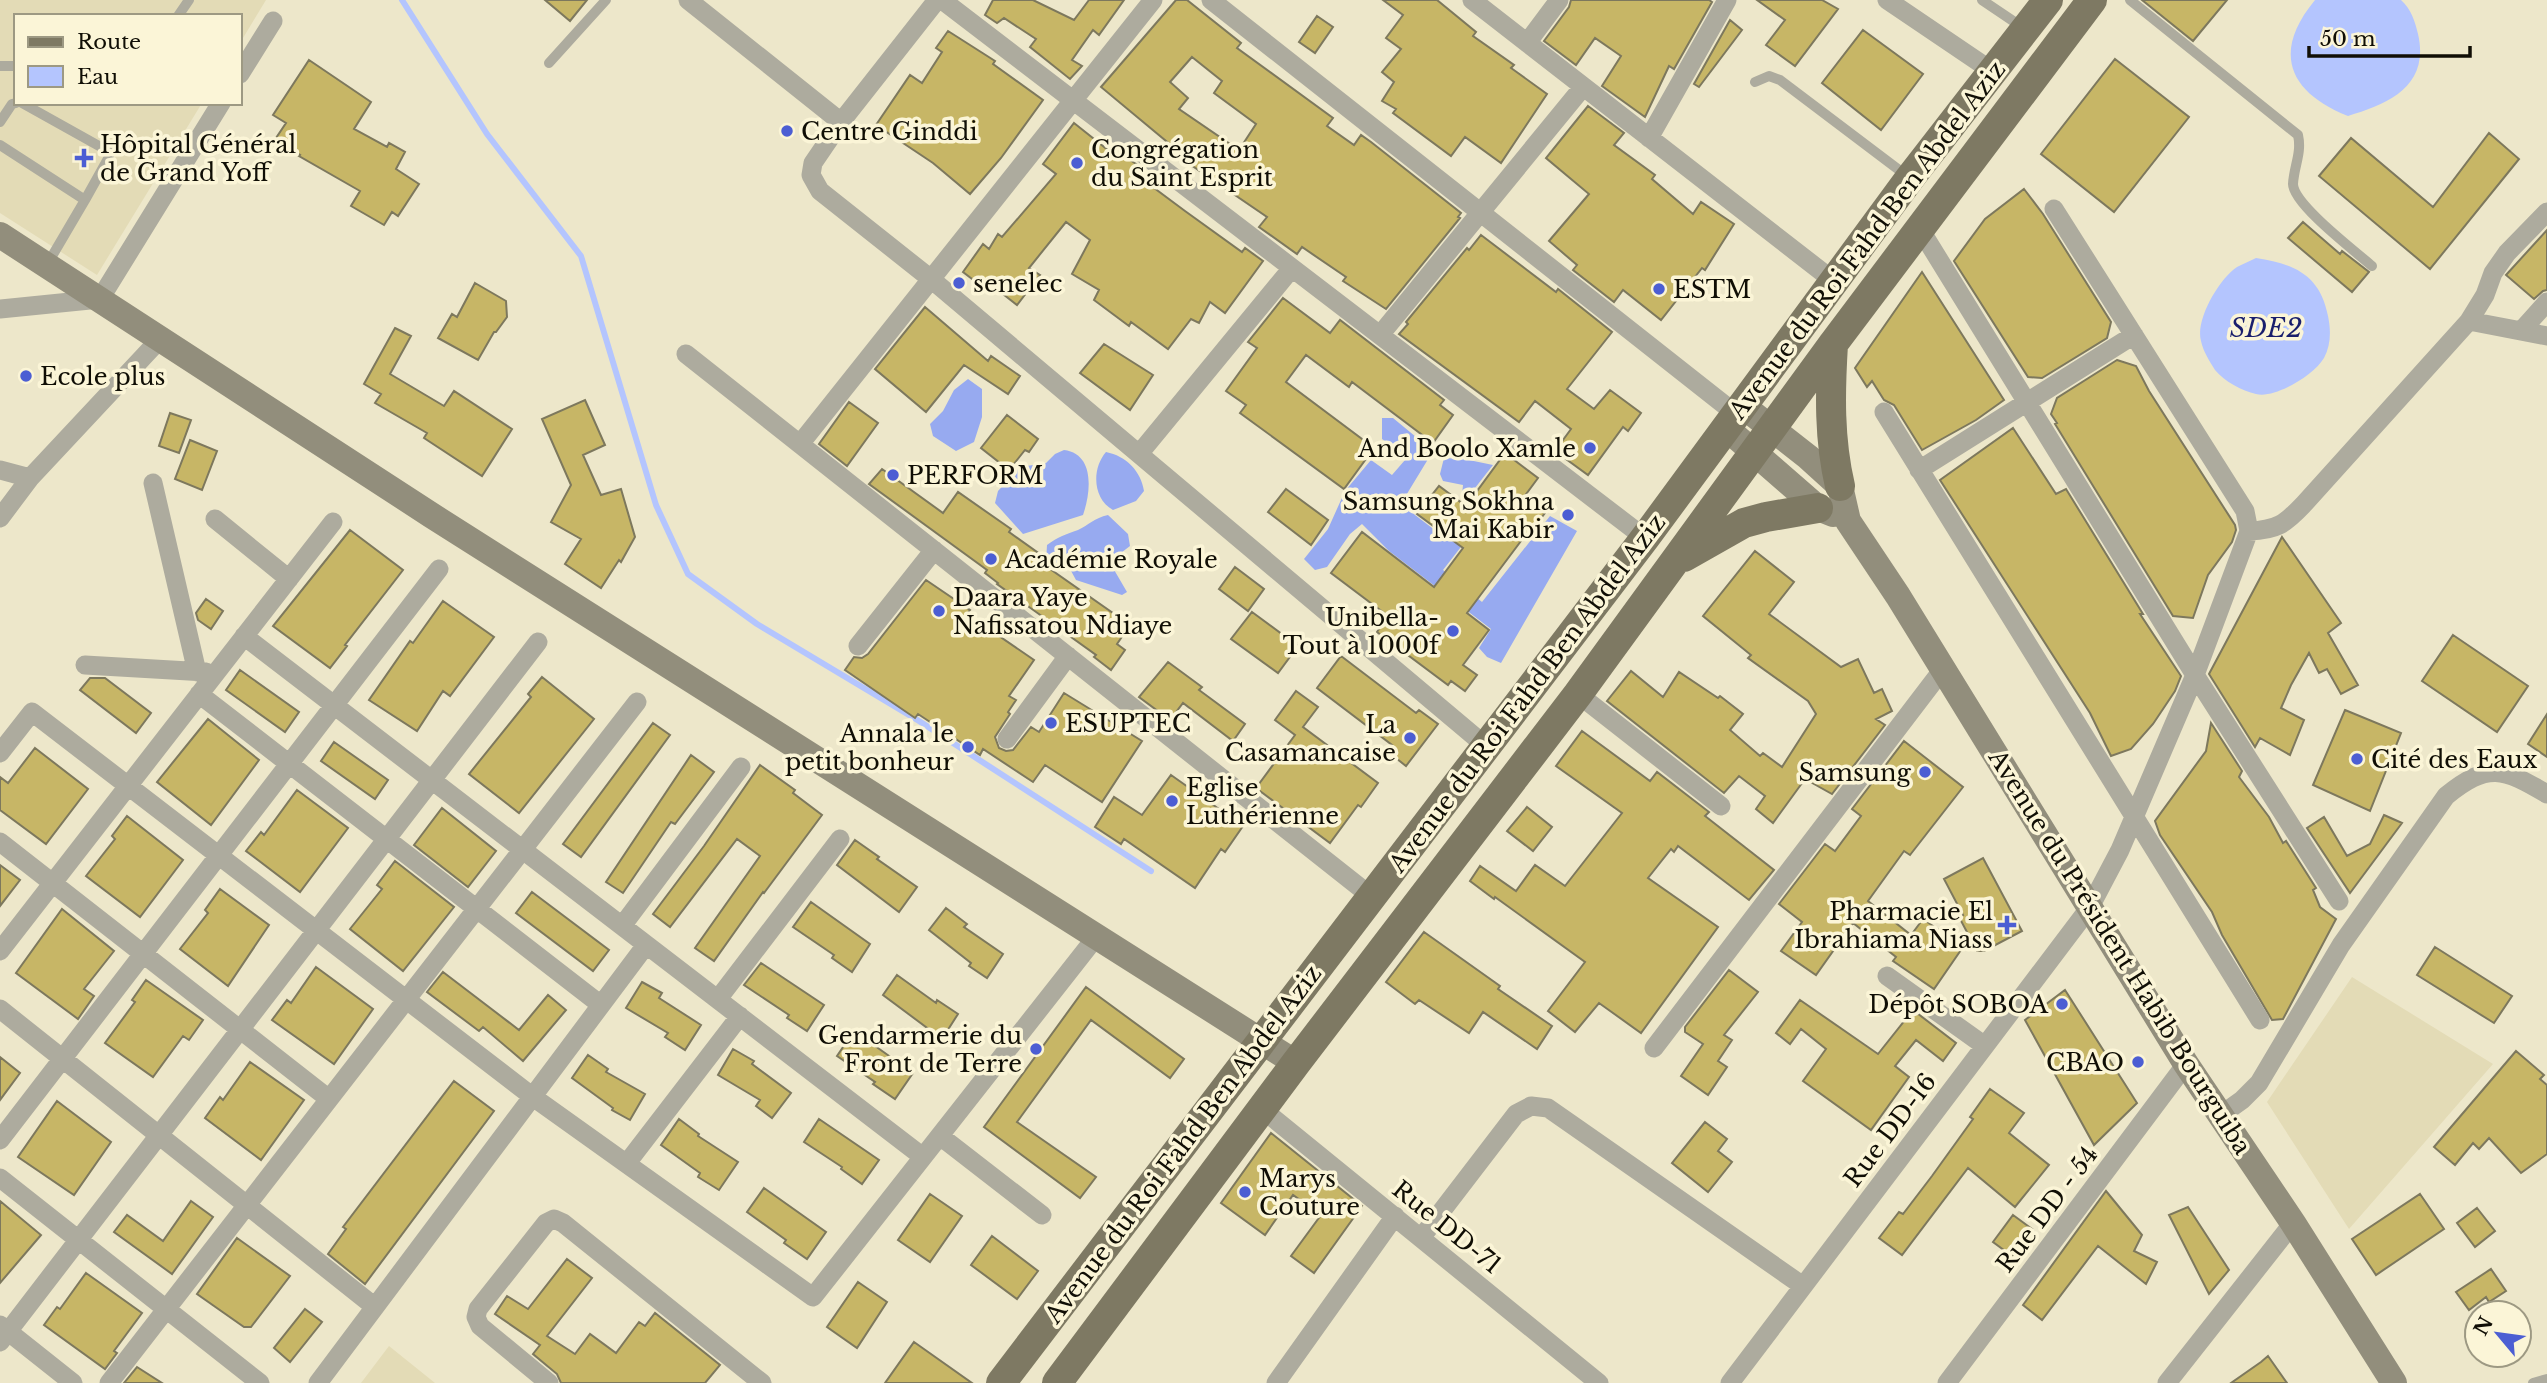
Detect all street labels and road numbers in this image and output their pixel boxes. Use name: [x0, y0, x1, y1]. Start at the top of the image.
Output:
street label: Avenue du Roi Fahd Ben Abdel Aziz: [1722, 55, 2011, 426]
street label: Avenue du Roi Fahd Ben Abdel Aziz: [1382, 508, 1671, 879]
street label: Avenue du Président Habib Bourguiba: [1982, 743, 2258, 1160]
street label: Avenue du Roi Fahd Ben Abdel Aziz: [1038, 959, 1327, 1330]
street label: Rue DD-16: [1838, 1067, 1942, 1193]
street label: Rue DD - 54: [1990, 1140, 2104, 1278]
street label: Rue DD-71: [1387, 1174, 1507, 1280]

